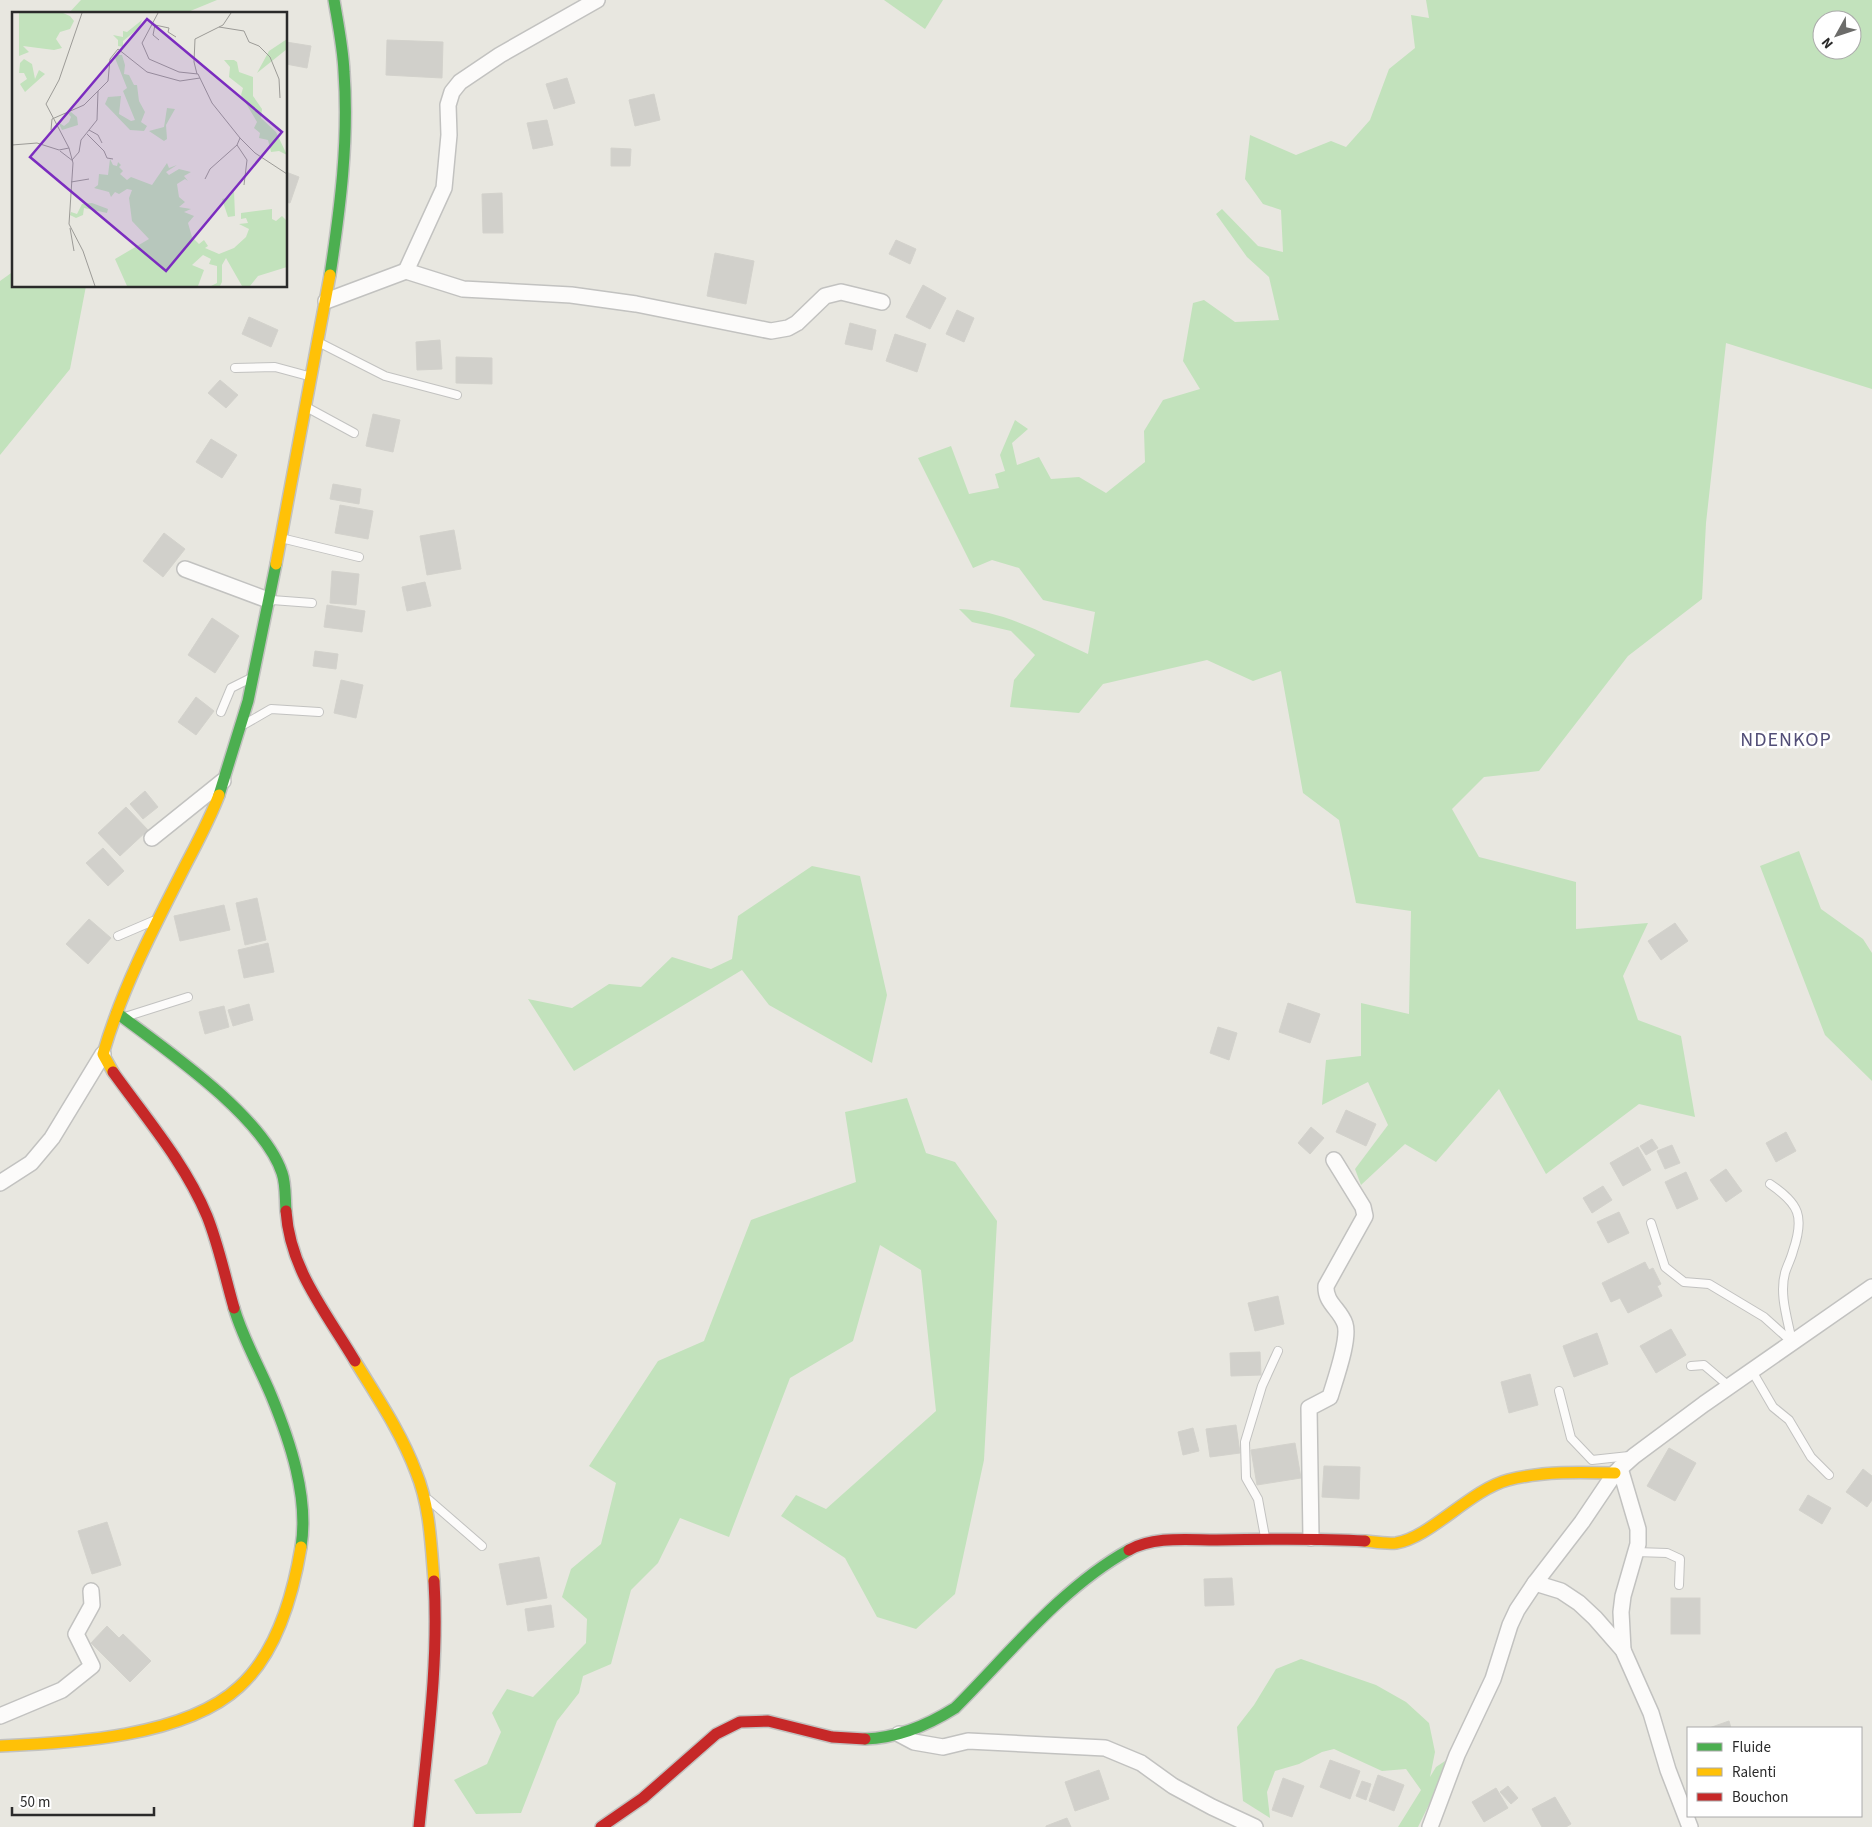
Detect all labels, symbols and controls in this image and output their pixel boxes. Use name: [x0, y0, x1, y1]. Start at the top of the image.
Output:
north arrow: [1812, 10, 1862, 60]
inset map: [12, 12, 288, 288]
text: N: [1817, 33, 1838, 53]
district label: NDENKOP: [1740, 726, 1832, 754]
legend: [1687, 1727, 1862, 1817]
text: Fluide: [1732, 1737, 1771, 1758]
text: Ralenti: [1732, 1762, 1776, 1783]
scale bar: [12, 1784, 155, 1816]
text: Bouchon: [1732, 1787, 1788, 1808]
text: 50 m: [20, 1792, 50, 1813]

